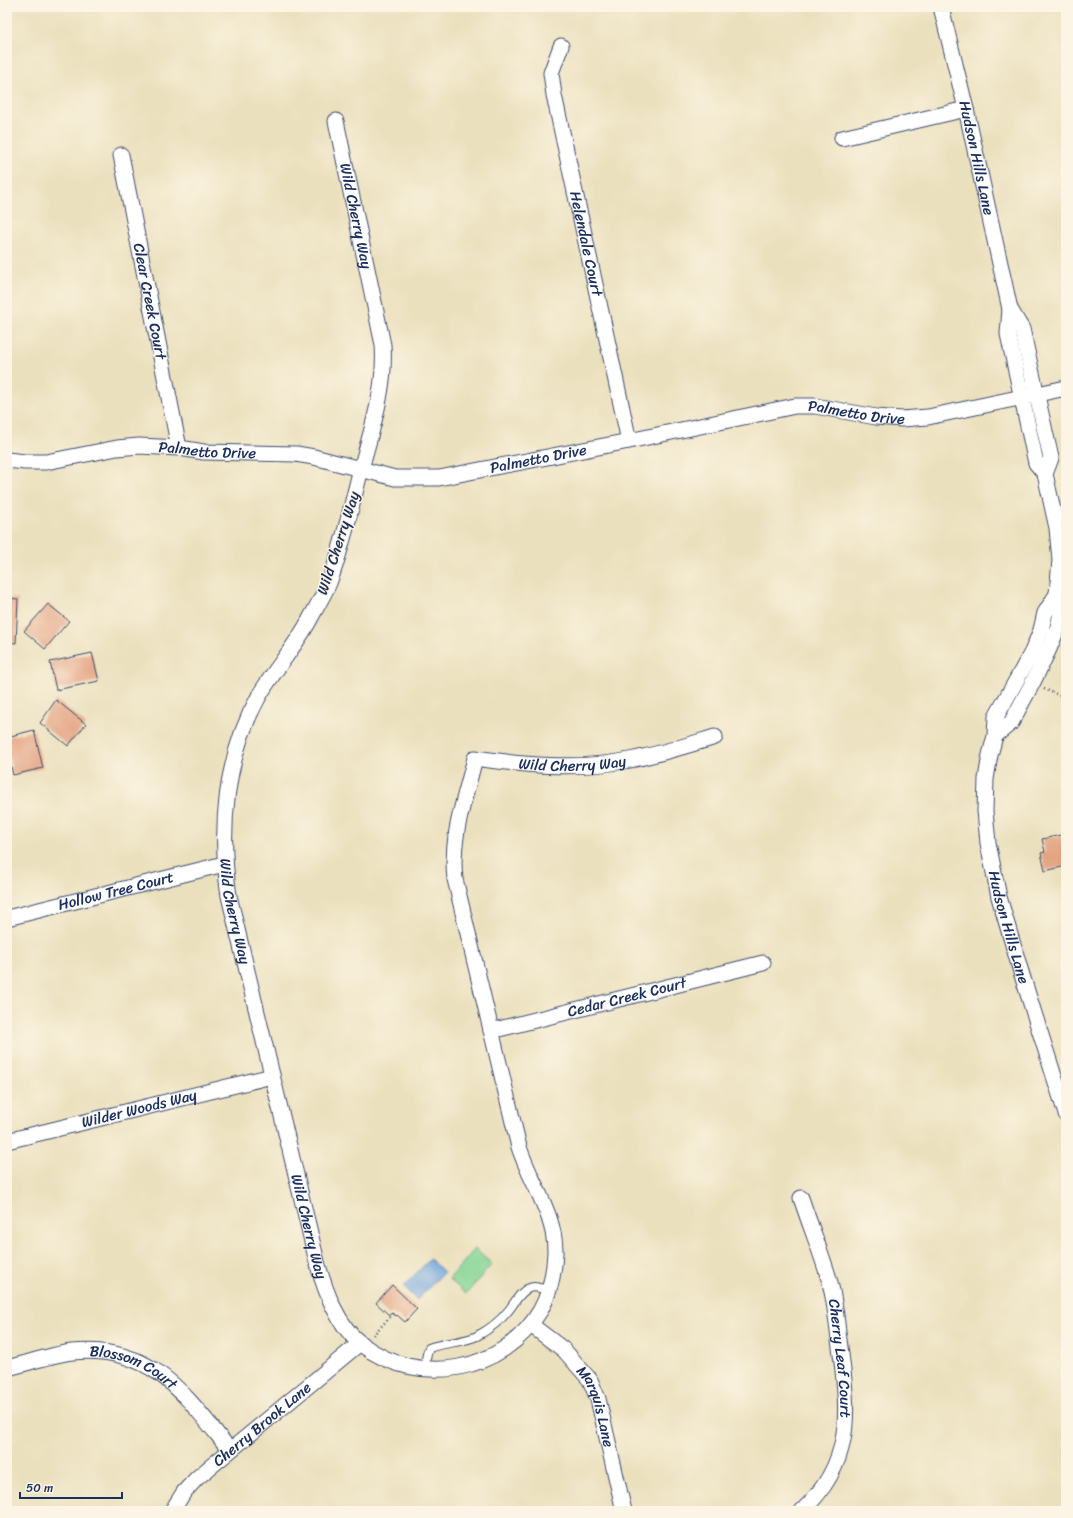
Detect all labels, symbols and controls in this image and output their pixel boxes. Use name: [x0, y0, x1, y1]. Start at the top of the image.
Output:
street label: Hudson Hills Lane: [951, 98, 1002, 218]
street label: Wild Cherry Way: [332, 161, 380, 271]
street label: Helendale Court: [562, 188, 610, 300]
street label: Clear Creek Court: [126, 241, 174, 363]
street label: Palmetto Drive: [808, 393, 906, 432]
street label: Palmetto Drive: [158, 434, 257, 466]
street label: Palmetto Drive: [488, 437, 589, 481]
street label: Wild Cherry Way: [309, 488, 367, 598]
street label: Wild Cherry Way: [518, 748, 628, 779]
street label: Wild Cherry Way: [212, 858, 258, 967]
street label: Hollow Tree Court: [55, 864, 177, 918]
street label: Hudson Hills Lane: [981, 868, 1037, 988]
street label: Cedar Creek Court: [565, 969, 690, 1024]
street label: Wilder Woods Way: [79, 1082, 200, 1135]
street label: Wild Cherry Way: [283, 1171, 334, 1283]
street label: Cherry Leaf Court: [821, 1297, 859, 1419]
street label: Blossom Court: [89, 1338, 184, 1397]
street label: Marquis Lane: [570, 1359, 622, 1450]
street label: Cherry Brook Lane: [207, 1375, 318, 1473]
scale bar: [20, 1474, 122, 1500]
text: 50 m: [26, 1477, 53, 1499]

